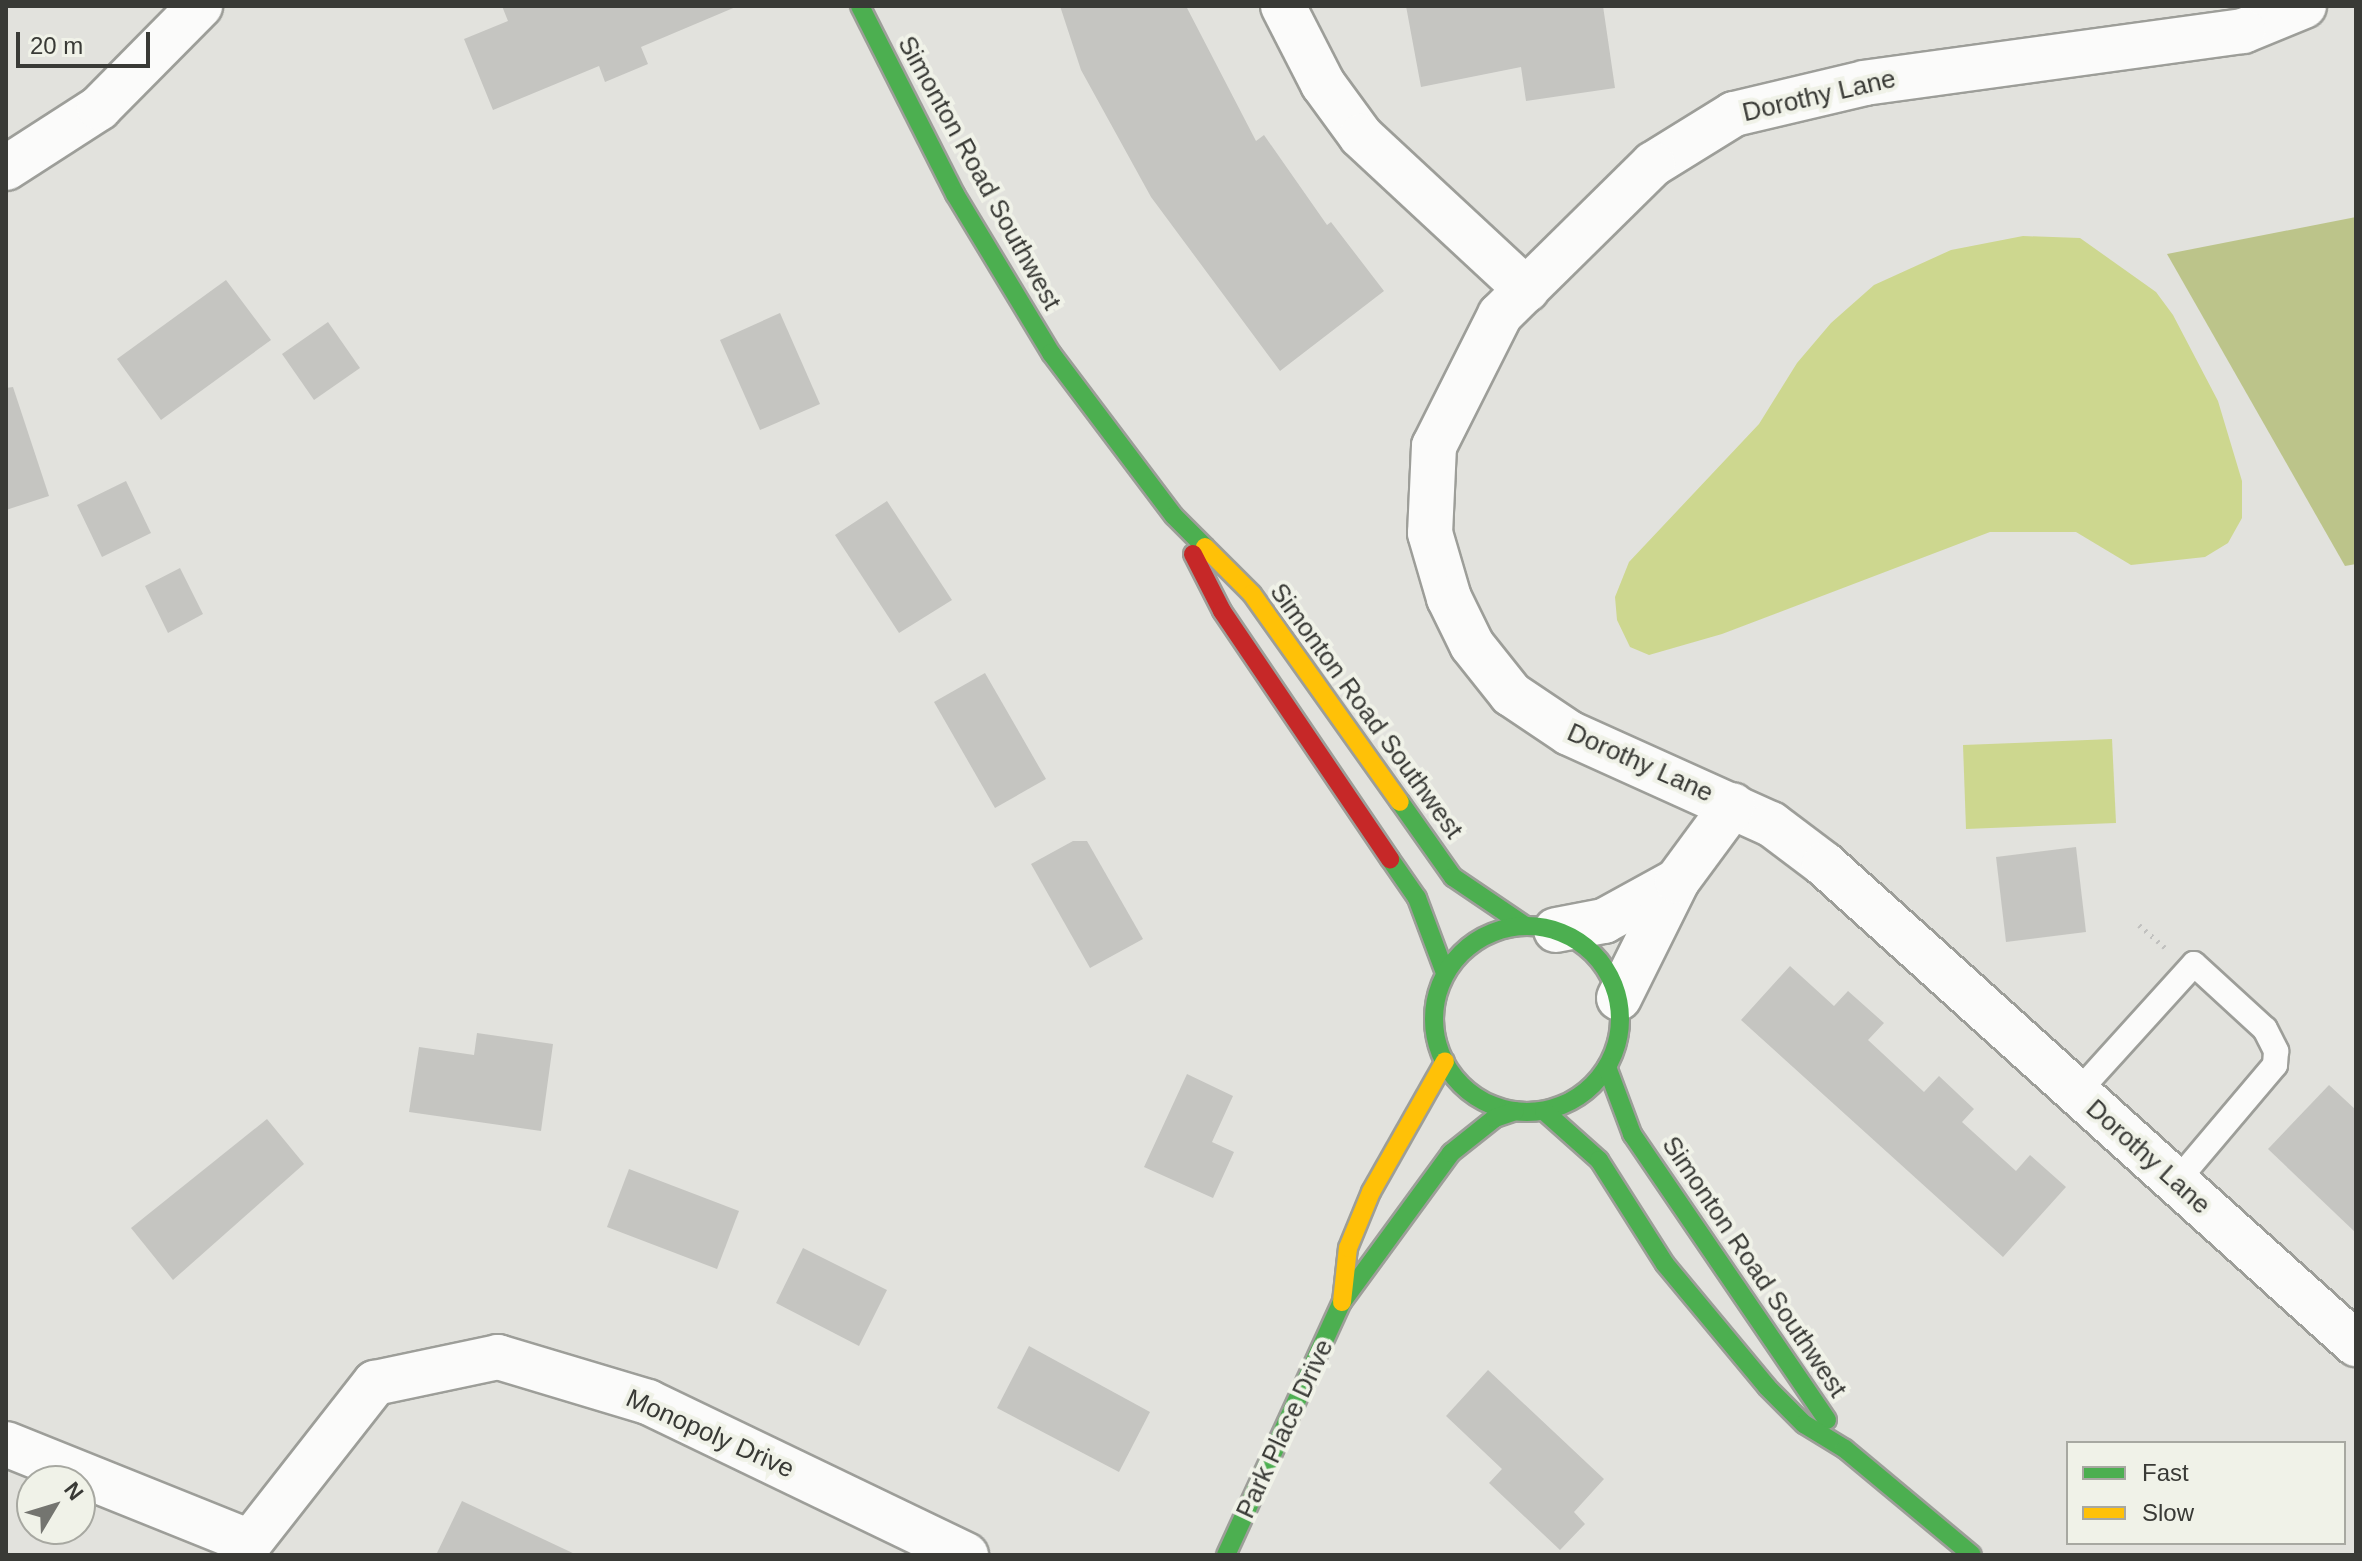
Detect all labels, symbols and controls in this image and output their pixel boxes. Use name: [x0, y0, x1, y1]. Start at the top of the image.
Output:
scale bar: [20, 16, 154, 66]
street label: Simonton Road Southwest: [891, 31, 1067, 315]
text: 20 m: [30, 32, 83, 59]
street label: Dorothy Lane: [1739, 63, 1899, 129]
street label: Simonton Road Southwest: [1263, 577, 1469, 845]
street label: Dorothy Lane: [1562, 717, 1718, 809]
street label: Dorothy Lane: [2080, 1093, 2216, 1221]
street label: Simonton Road Southwest: [1655, 1131, 1853, 1403]
street label: Park Place Drive: [1230, 1335, 1340, 1523]
street label: Monopoly Drive: [621, 1383, 799, 1485]
legend: [2066, 1441, 2346, 1545]
text: Fast: [2142, 1459, 2189, 1486]
north arrow: [16, 1465, 96, 1545]
text: N: [59, 1477, 88, 1505]
text: Slow: [2142, 1499, 2194, 1526]

